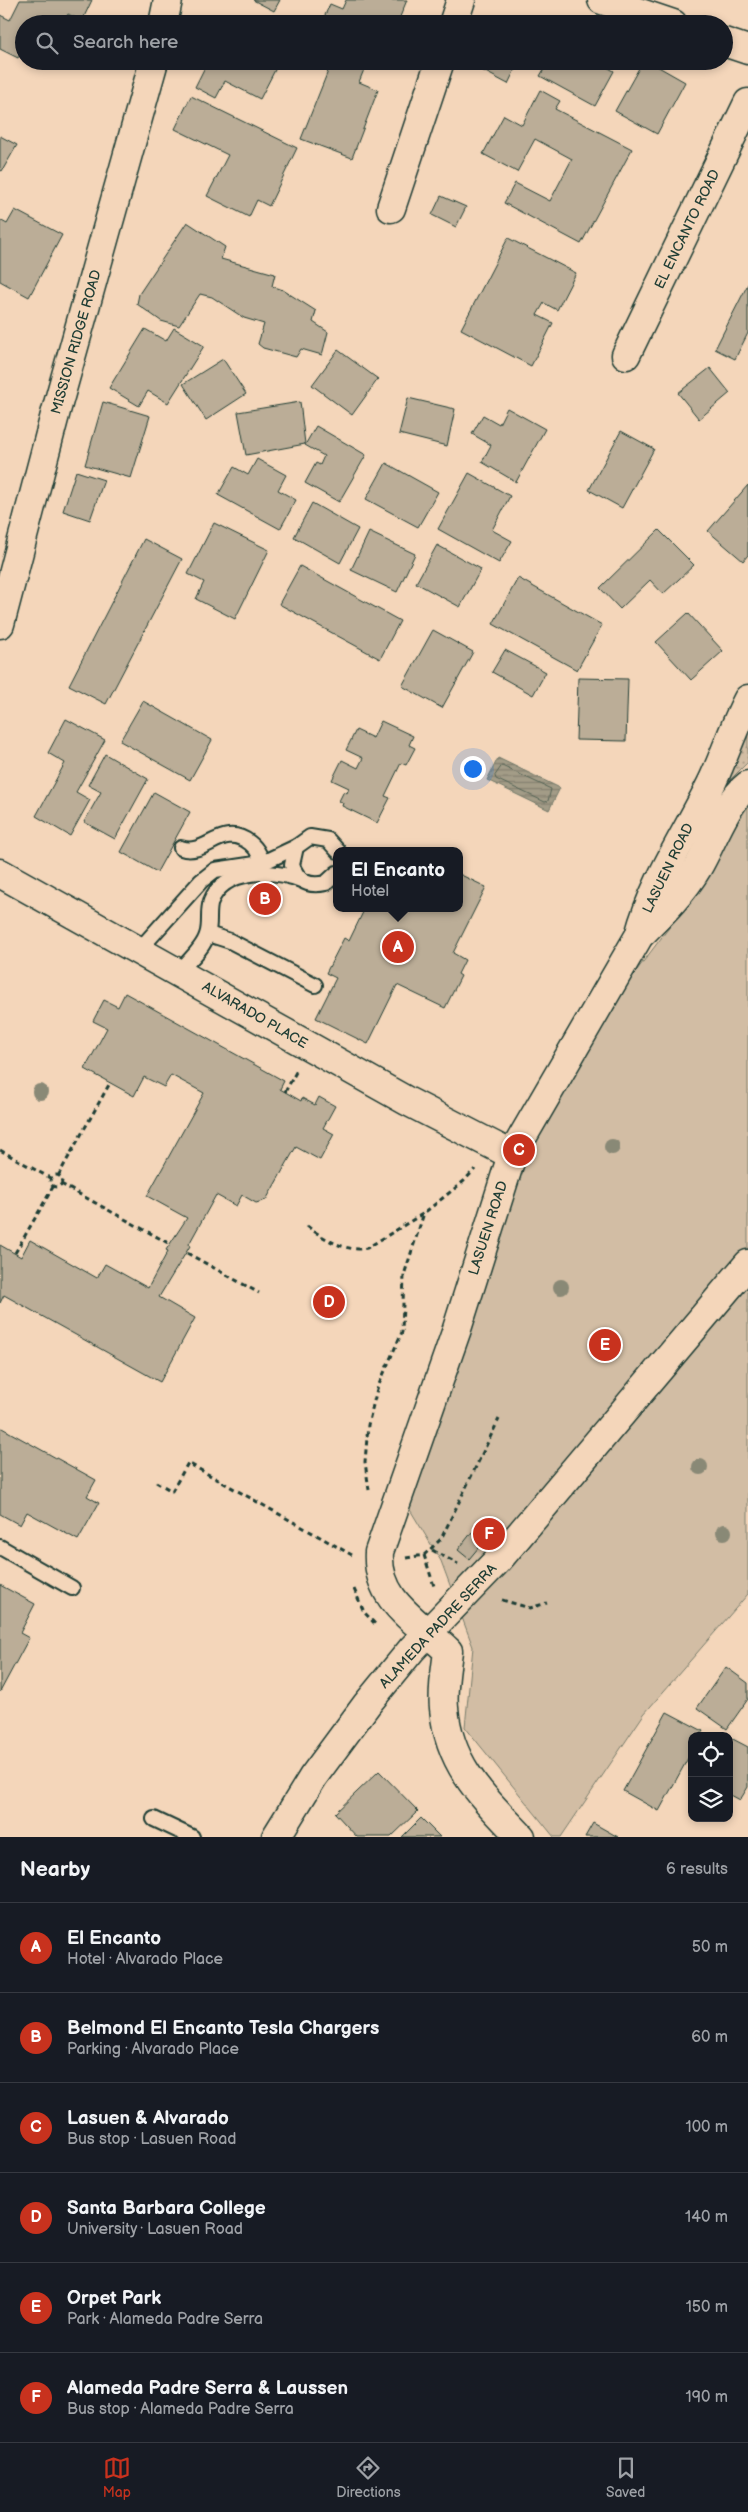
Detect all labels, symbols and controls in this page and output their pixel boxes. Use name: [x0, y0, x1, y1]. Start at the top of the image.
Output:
search box: [15, 15, 733, 70]
icon: search: [33, 29, 61, 57]
text: Search here: [73, 31, 178, 54]
street label: EL ENCANTO ROAD: [651, 167, 723, 291]
street label: MISSION RIDGE ROAD: [47, 268, 105, 416]
your location: [460, 756, 486, 782]
street label: LASUEN ROAD: [639, 820, 697, 916]
popup: [333, 847, 463, 912]
text: El Encanto: [351, 859, 445, 882]
pin: B: [249, 880, 281, 918]
text: Hotel: [351, 882, 389, 901]
pin: A: [382, 928, 414, 966]
street label: ALVARADO PLACE: [199, 978, 311, 1052]
pin: C: [503, 1131, 535, 1169]
street label: LASUEN ROAD: [465, 1179, 511, 1277]
pin: D: [313, 1283, 345, 1321]
pin: E: [589, 1326, 621, 1364]
pin: F: [473, 1515, 505, 1553]
street label: ALAMEDA PADRE SERRA: [376, 1560, 500, 1692]
map controls: [688, 1732, 733, 1822]
button: locate: [688, 1732, 733, 1777]
button: layers: [688, 1777, 733, 1822]
text: Nearby: [20, 1857, 90, 1882]
text: 6 results: [666, 1860, 728, 1879]
text: El Encanto: [67, 1927, 161, 1950]
text: A: [31, 1938, 41, 1957]
text: 50 m: [692, 1938, 728, 1957]
text: Hotel · Alvarado Place: [67, 1950, 223, 1969]
text: Belmond El Encanto Tesla Chargers: [67, 2017, 379, 2040]
text: B: [30, 2028, 42, 2047]
text: 60 m: [691, 2028, 728, 2047]
text: Parking · Alvarado Place: [67, 2040, 239, 2059]
text: Lasuen & Alvarado: [67, 2107, 229, 2130]
text: C: [30, 2118, 42, 2137]
text: 100 m: [685, 2118, 728, 2137]
text: Bus stop · Lasuen Road: [67, 2130, 236, 2149]
text: Santa Barbara College: [67, 2197, 266, 2220]
text: D: [30, 2208, 42, 2227]
text: 140 m: [685, 2208, 728, 2227]
text: University · Lasuen Road: [67, 2220, 243, 2239]
text: Orpet Park: [67, 2287, 161, 2310]
text: E: [31, 2298, 41, 2317]
text: 150 m: [686, 2298, 728, 2317]
text: Park · Alameda Padre Serra: [67, 2310, 263, 2329]
text: Alameda Padre Serra & Laussen: [67, 2377, 348, 2400]
text: F: [31, 2388, 41, 2407]
text: 190 m: [686, 2388, 728, 2407]
text: Bus stop · Alameda Padre Serra: [67, 2400, 294, 2419]
tab: Map: [103, 2454, 131, 2501]
tab: Directions: [336, 2454, 401, 2501]
tab: Saved: [606, 2454, 645, 2501]

